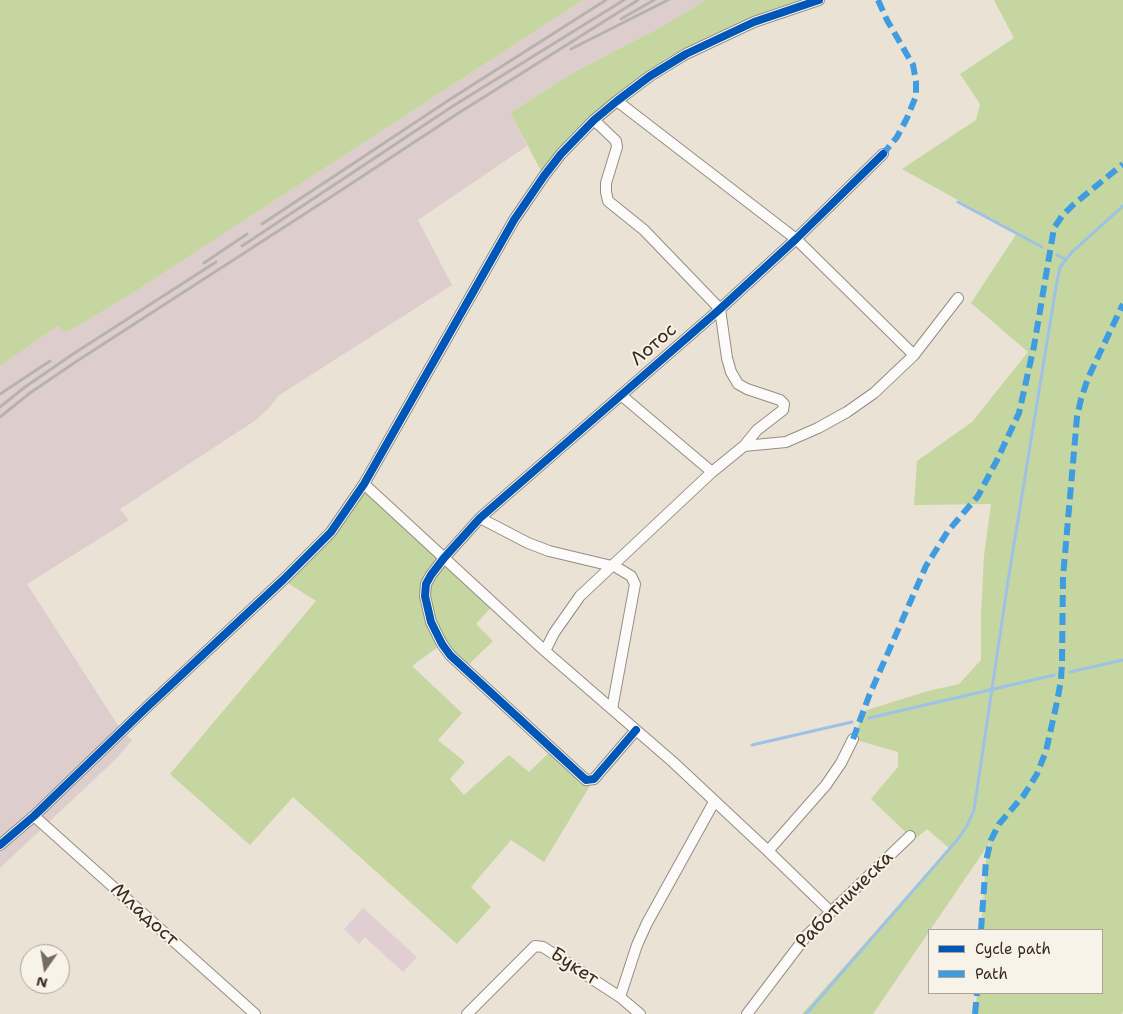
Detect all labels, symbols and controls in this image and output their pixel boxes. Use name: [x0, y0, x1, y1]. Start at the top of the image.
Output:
street label: Лотос: [626, 319, 682, 371]
street label: Работническа: [792, 847, 898, 953]
street label: Младост: [105, 879, 183, 951]
legend: [928, 929, 1103, 994]
text: Cycle path: [975, 939, 1051, 959]
street label: Букет: [546, 943, 602, 991]
north arrow: [20, 944, 70, 994]
text: Path: [975, 964, 1008, 984]
text: N: [34, 973, 49, 993]

